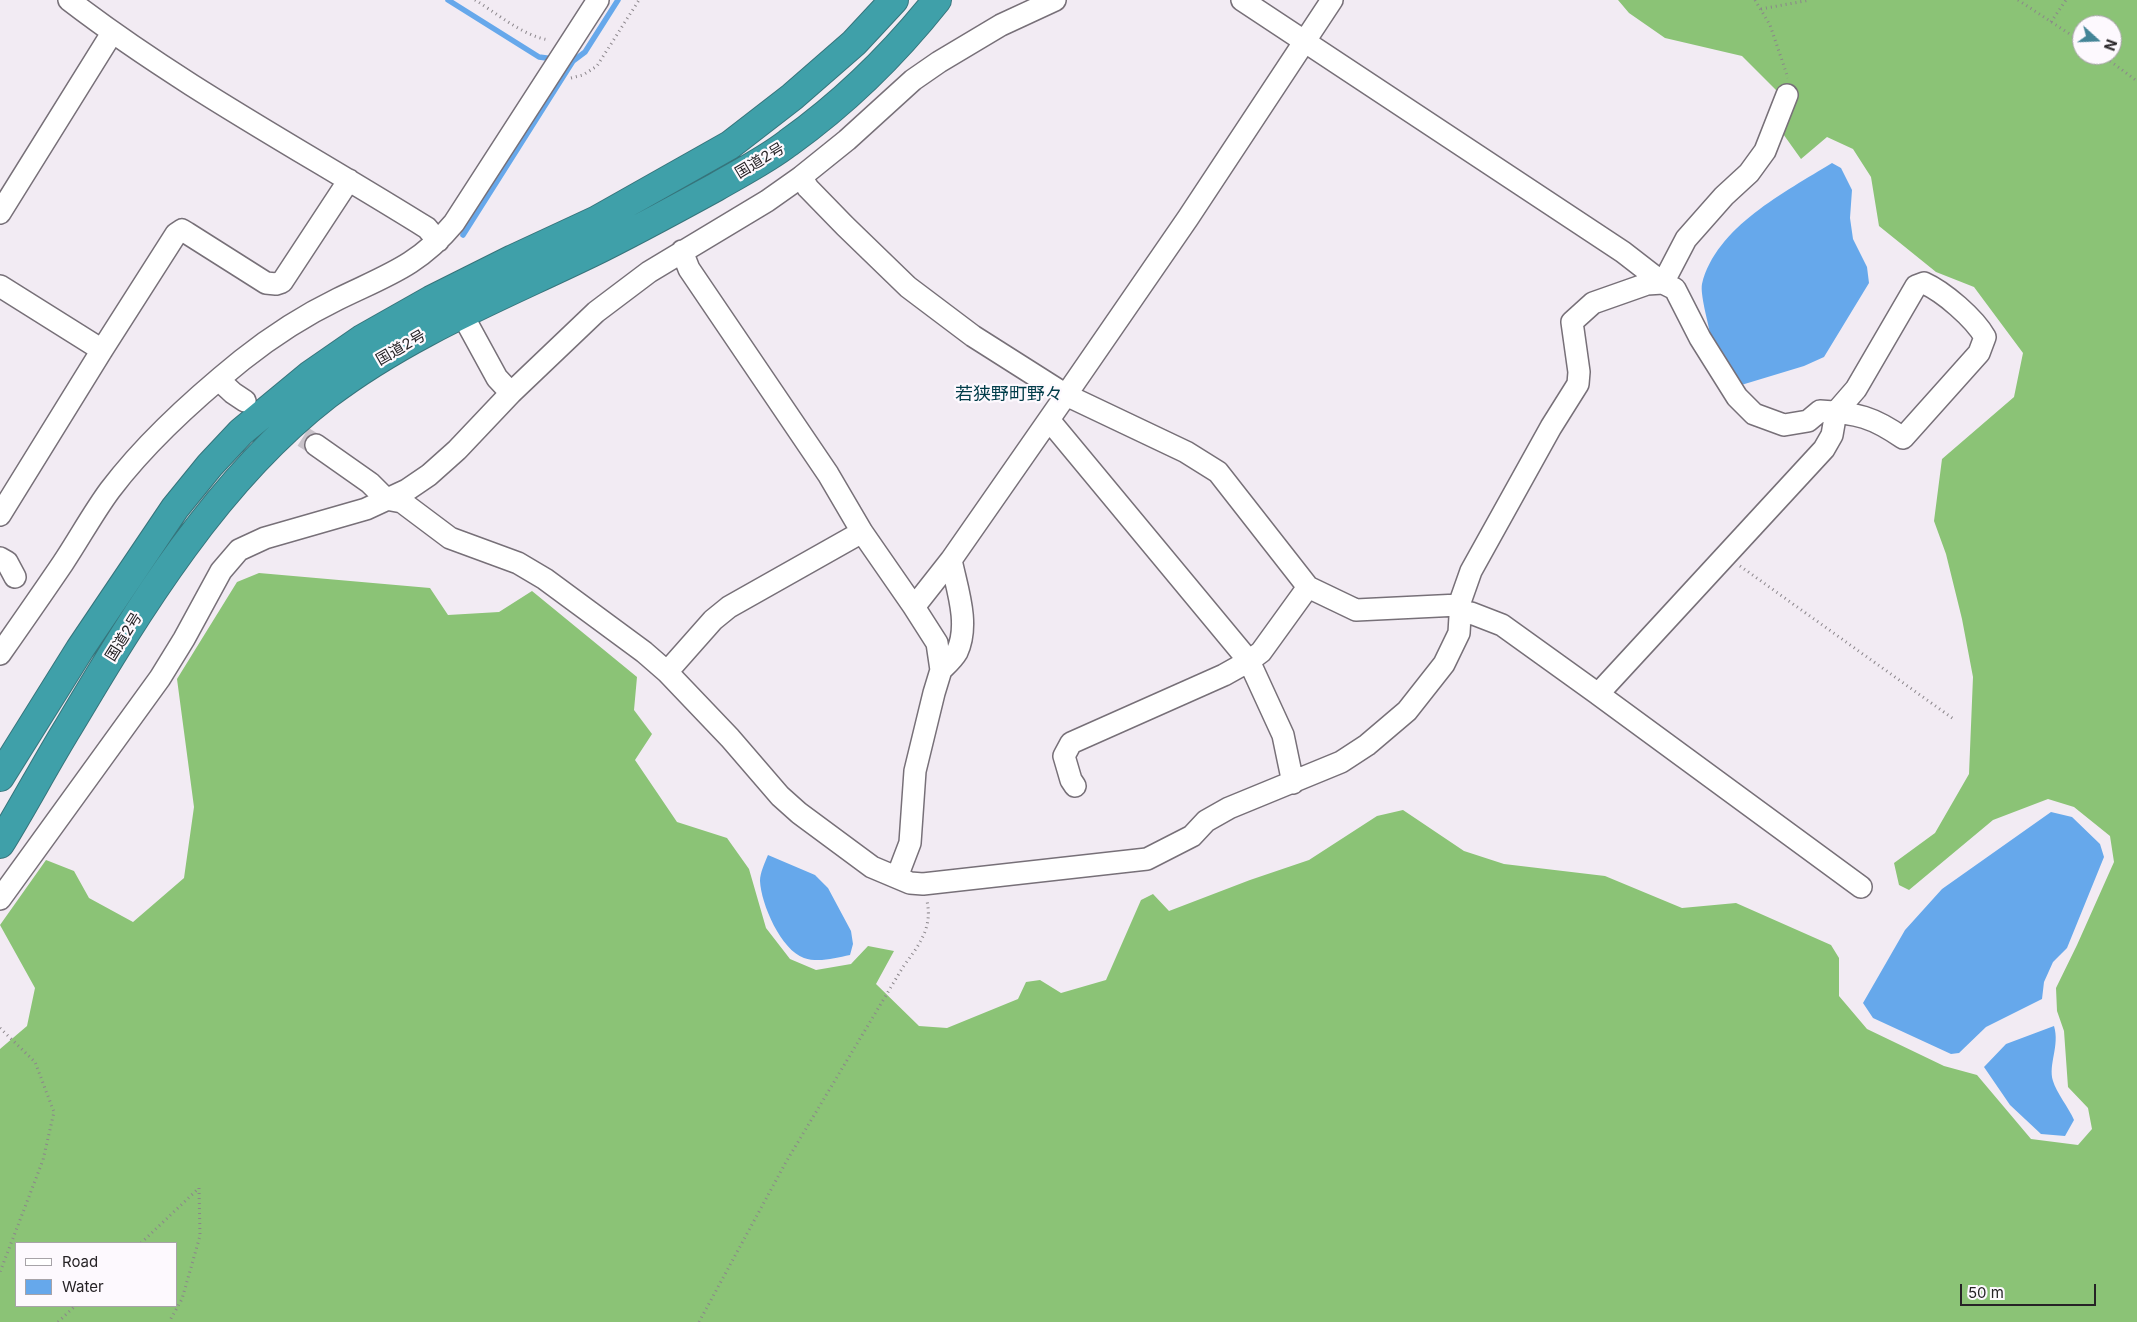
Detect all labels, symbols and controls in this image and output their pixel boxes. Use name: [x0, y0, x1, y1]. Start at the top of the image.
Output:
north arrow: [2072, 15, 2122, 65]
text: N: [2101, 37, 2120, 53]
street label: 国道2号: [732, 139, 788, 183]
street label: 国道2号: [373, 327, 429, 369]
district label: 若狭野町野々: [955, 384, 1063, 406]
street label: 国道2号: [102, 609, 146, 665]
legend: [15, 1242, 178, 1307]
text: Road: [62, 1252, 98, 1271]
scale bar: [1962, 1274, 2098, 1306]
text: Water: [62, 1277, 104, 1296]
text: 50 m: [1968, 1283, 2004, 1302]

